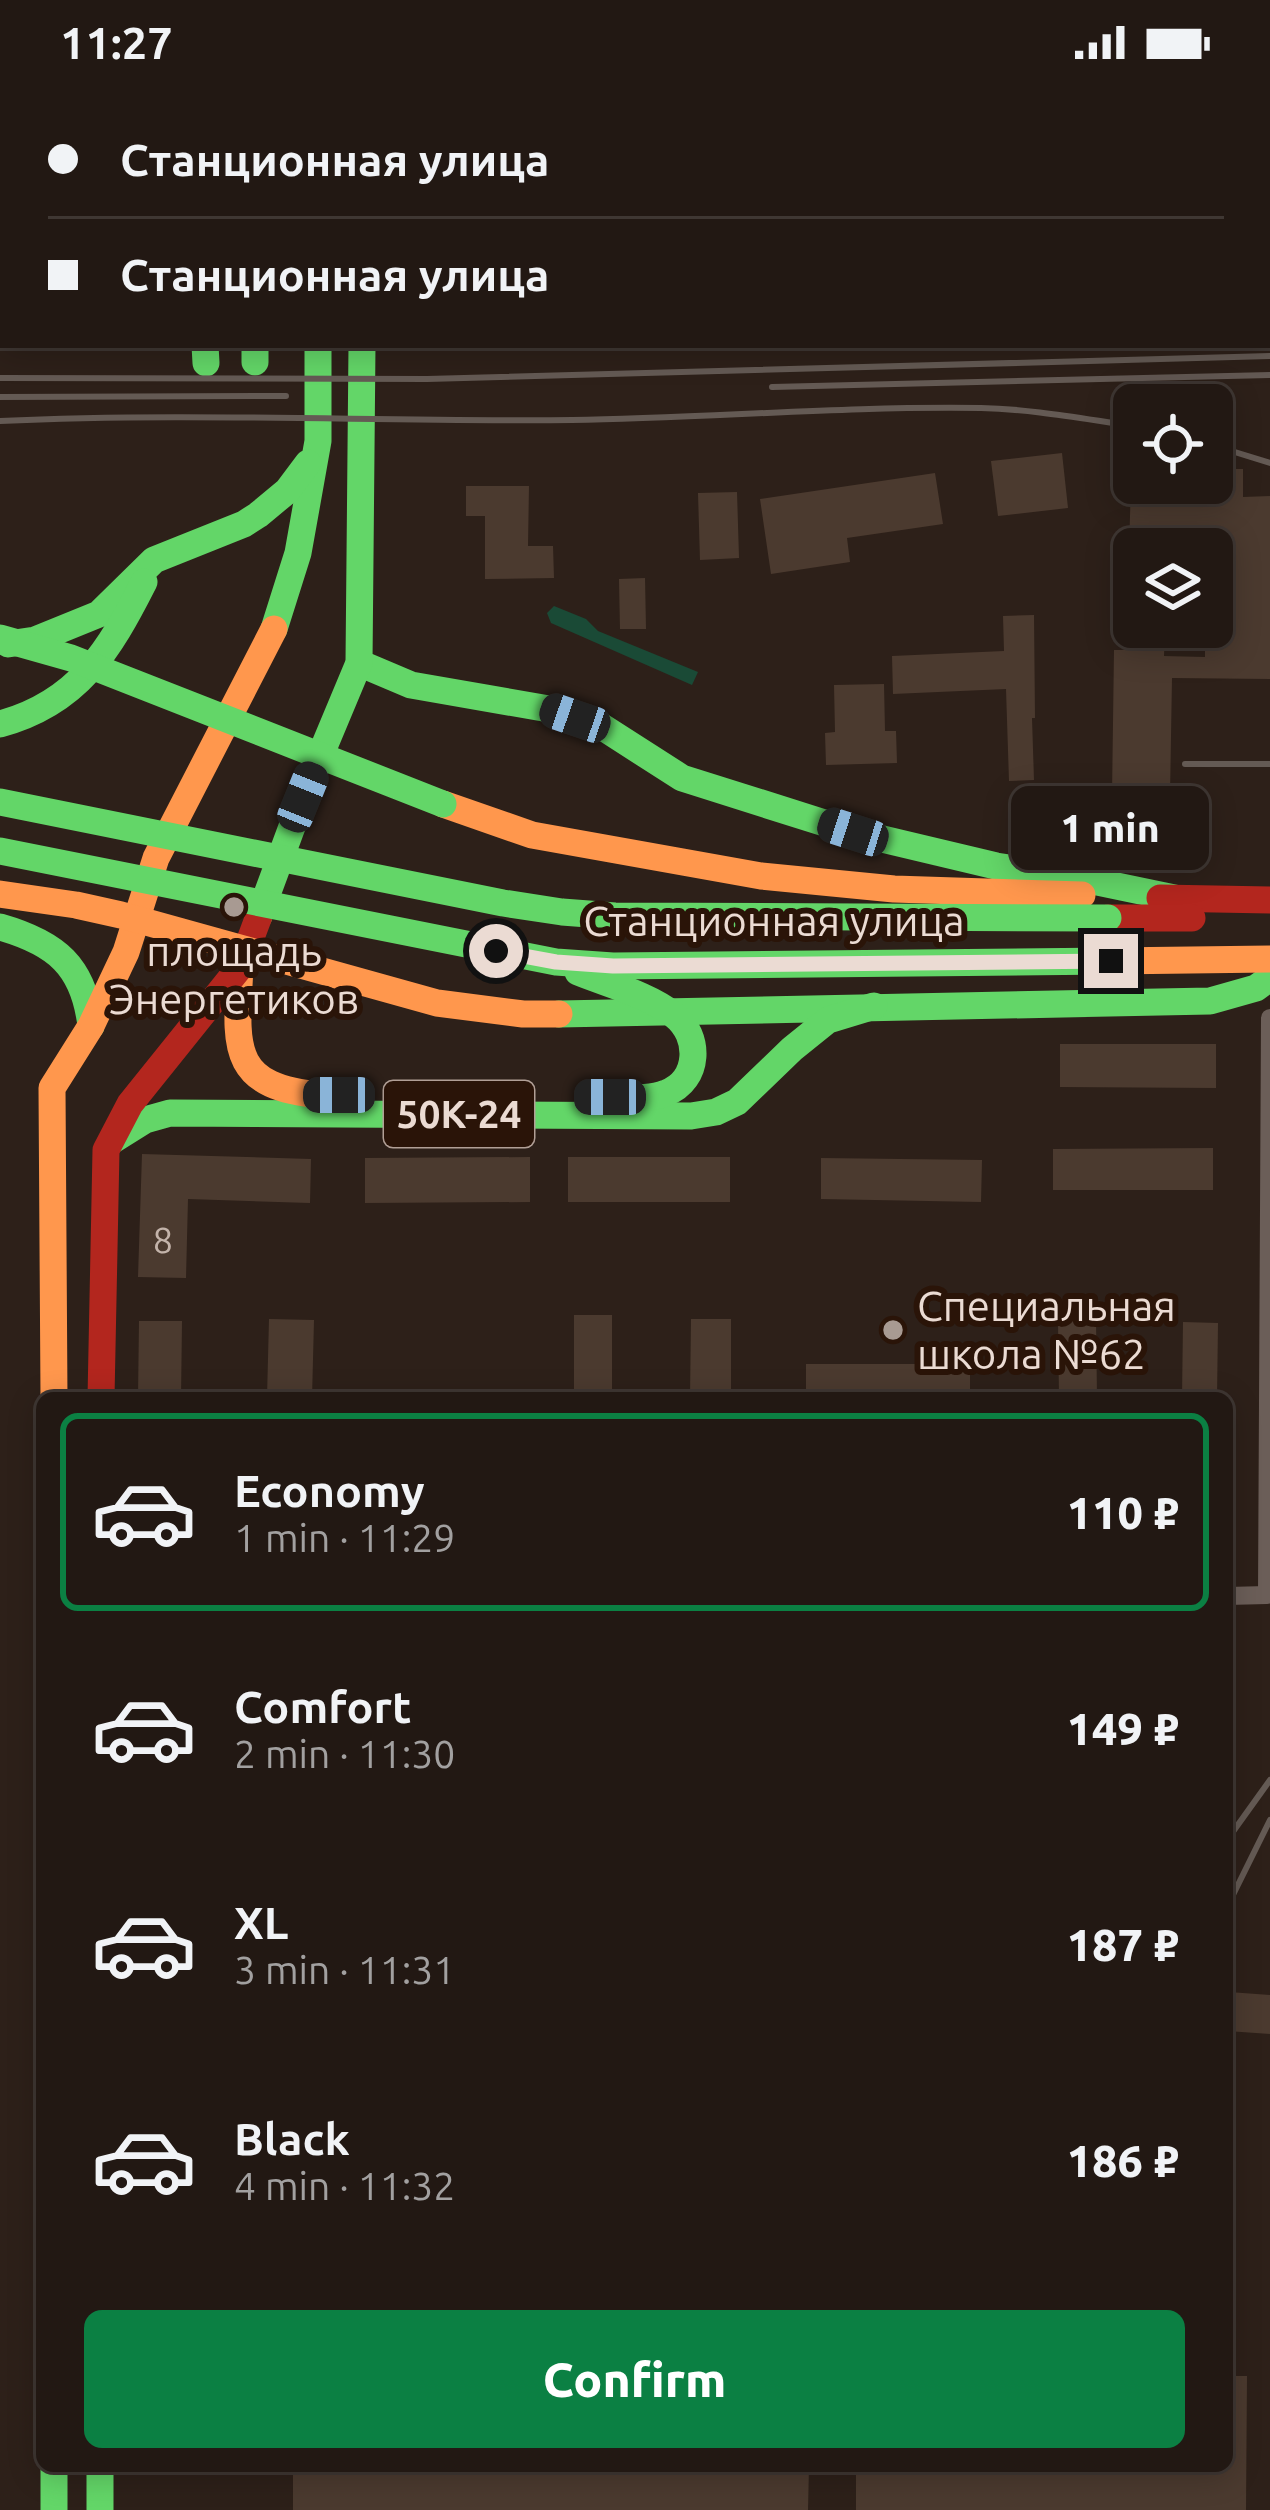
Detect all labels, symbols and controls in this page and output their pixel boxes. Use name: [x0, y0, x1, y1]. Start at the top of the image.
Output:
text: 11:27: [60, 17, 173, 68]
text: Станционная улица: [120, 134, 549, 185]
text: Станционная улица: [120, 249, 549, 300]
map controls: [1113, 384, 1233, 648]
button: locate: [1113, 384, 1233, 504]
button: layers: [1113, 528, 1233, 648]
car: [535, 689, 615, 747]
car: [273, 757, 333, 837]
callout: 1 min: [1012, 787, 1210, 871]
car: [813, 804, 893, 860]
text: 1 min: [1060, 806, 1160, 849]
marker: площадь Энергетиков: [221, 894, 247, 920]
street label: Станционная улица: [583, 897, 965, 944]
route start: [469, 924, 523, 978]
place label: площадь Энергетиков: [109, 927, 359, 1022]
route end: [1084, 934, 1138, 988]
car: [303, 1077, 375, 1113]
car: [574, 1079, 646, 1115]
road number: 50К-24: [384, 1081, 534, 1147]
house number: 8: [153, 1219, 173, 1260]
place label: Специальная школа №62: [917, 1282, 1176, 1377]
marker: Специальная школа №62: [880, 1317, 906, 1343]
icon: car: [90, 1458, 198, 1566]
text: Economy: [234, 1465, 425, 1516]
text: 110 ₽: [1067, 1487, 1179, 1538]
text: 1 min · 11:29: [234, 1516, 455, 1559]
icon: car: [90, 1674, 198, 1782]
text: Comfort: [234, 1681, 411, 1732]
text: 149 ₽: [1067, 1703, 1179, 1754]
text: 2 min · 11:30: [234, 1732, 455, 1775]
icon: car: [90, 1890, 198, 1998]
text: XL: [234, 1897, 288, 1948]
text: 187 ₽: [1067, 1919, 1179, 1970]
text: 3 min · 11:31: [234, 1948, 455, 1991]
icon: car: [90, 2106, 198, 2214]
text: Black: [234, 2113, 350, 2164]
text: 186 ₽: [1067, 2135, 1179, 2186]
text: 4 min · 11:32: [234, 2164, 455, 2207]
button: Confirm: [84, 2310, 1185, 2448]

